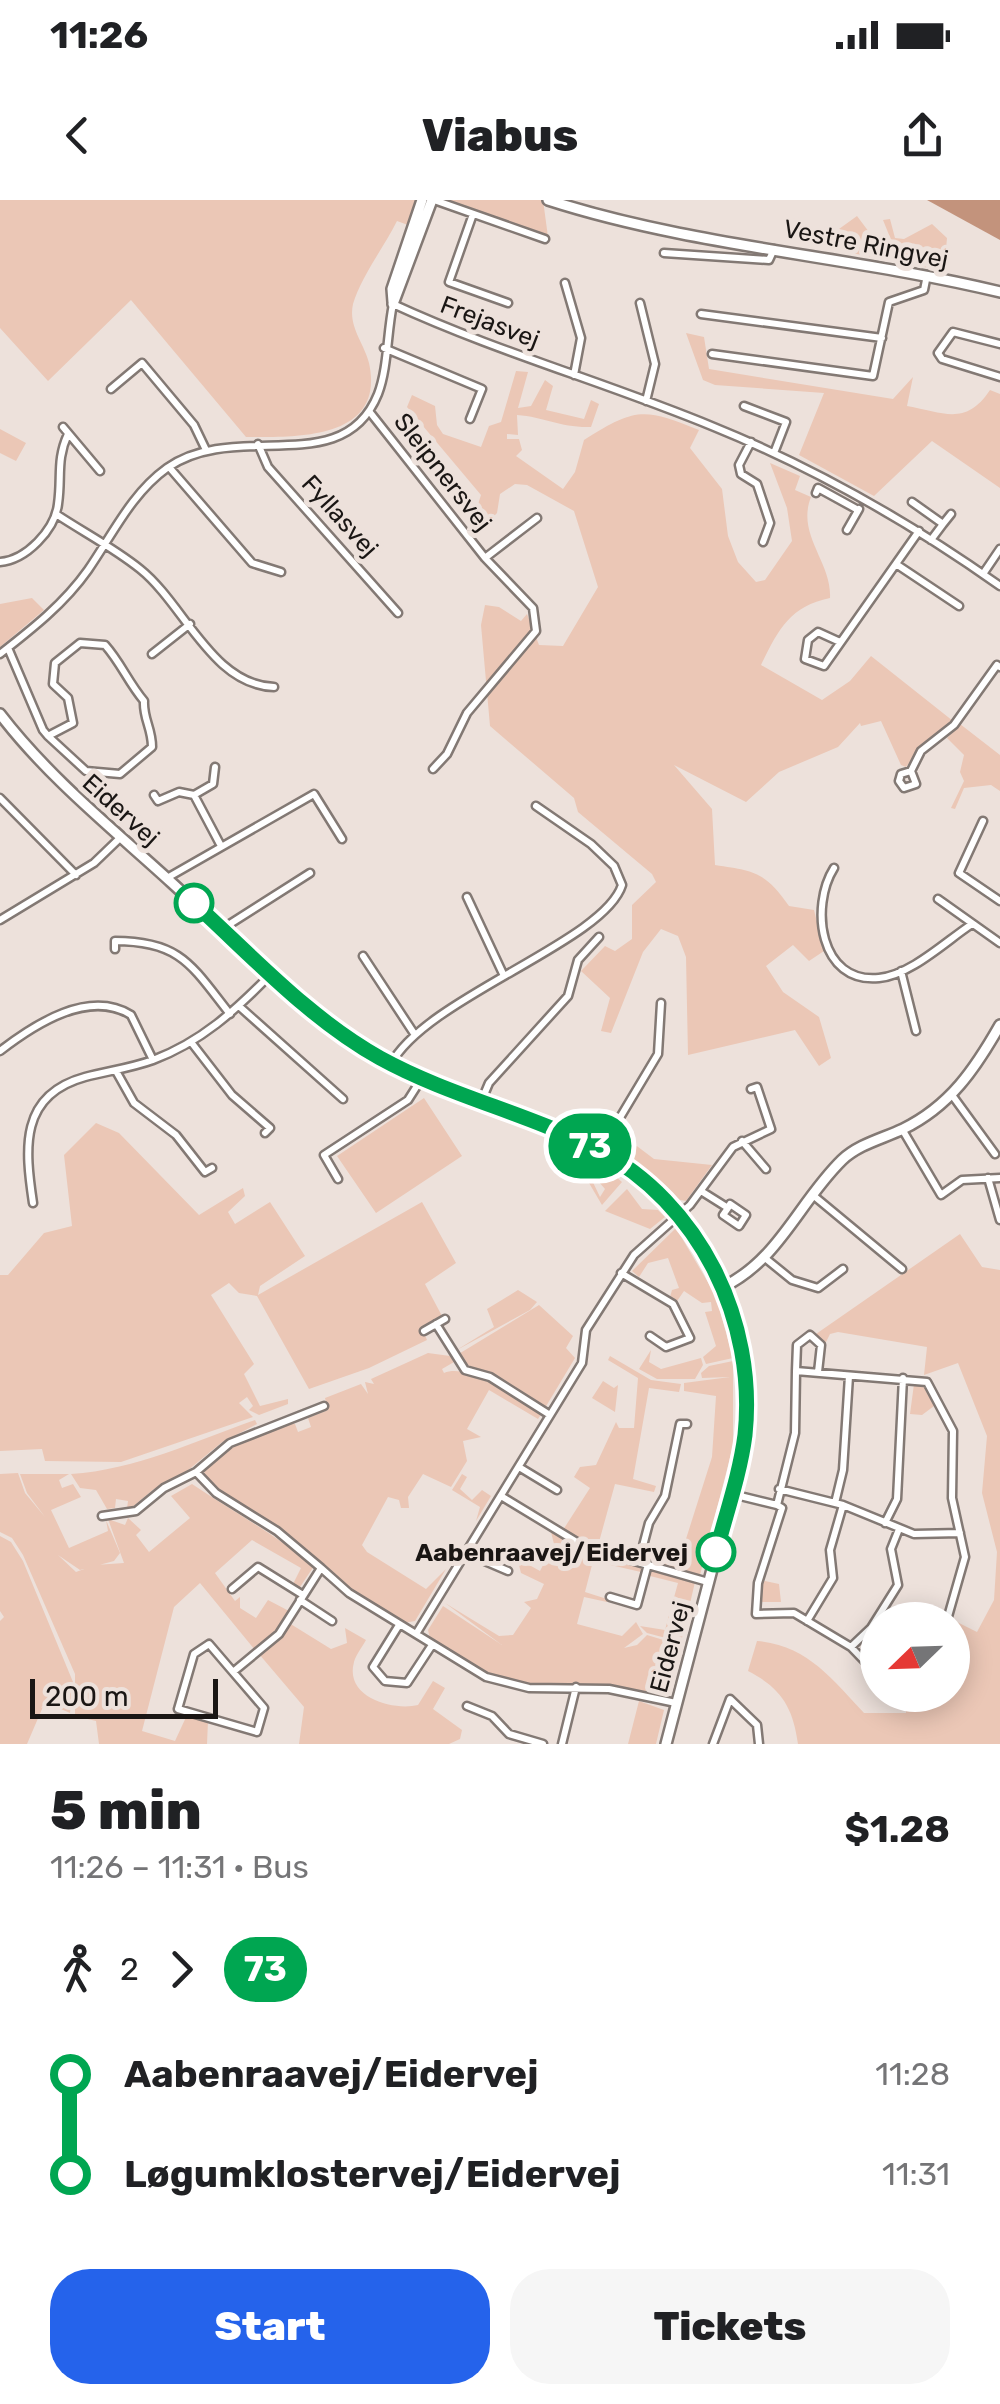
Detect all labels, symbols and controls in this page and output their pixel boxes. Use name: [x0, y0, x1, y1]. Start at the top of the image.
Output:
text: 11:26: [50, 12, 148, 58]
icon: back: [50, 108, 105, 163]
icon: share: [895, 108, 950, 163]
text: Viabus: [422, 109, 578, 162]
street label: Vestre Ringvej: [781, 214, 951, 274]
street label: Frejasvej: [436, 290, 544, 354]
street label: Sleipnersvej: [388, 407, 498, 537]
street label: Fyllasvej: [296, 469, 384, 563]
street label: Eidervej: [77, 768, 165, 852]
unlabelled marker: [175, 884, 213, 922]
line badge: 73: [545, 1114, 635, 1178]
text: 73: [568, 1125, 612, 1167]
marker: Aabenraavej/Eidervej: [697, 1533, 735, 1571]
place label: Aabenraavej/Eidervej: [415, 1538, 688, 1567]
street label: Eidervej: [644, 1598, 696, 1696]
north arrow: [860, 1602, 970, 1712]
map controls: [860, 1602, 970, 1712]
scale bar: [30, 1674, 218, 1718]
text: 200 m: [45, 1680, 129, 1713]
text: 5 min: [50, 1778, 202, 1843]
text: $1.28: [845, 1806, 950, 1852]
text: 11:26 – 11:31 · Bus: [50, 1848, 309, 1886]
icon: walk: [50, 1942, 105, 1997]
icon: forward: [154, 1942, 209, 1997]
text: 73: [244, 1948, 287, 1990]
text: 2: [120, 1950, 139, 1988]
text: Aabenraavej/Eidervej: [124, 2051, 539, 2097]
text: 11:28: [875, 2055, 950, 2093]
text: Løgumklostervej/Eidervej: [124, 2151, 621, 2197]
text: 11:31: [882, 2155, 950, 2193]
button: Start: [50, 2269, 490, 2384]
button: Tickets: [510, 2269, 950, 2384]

